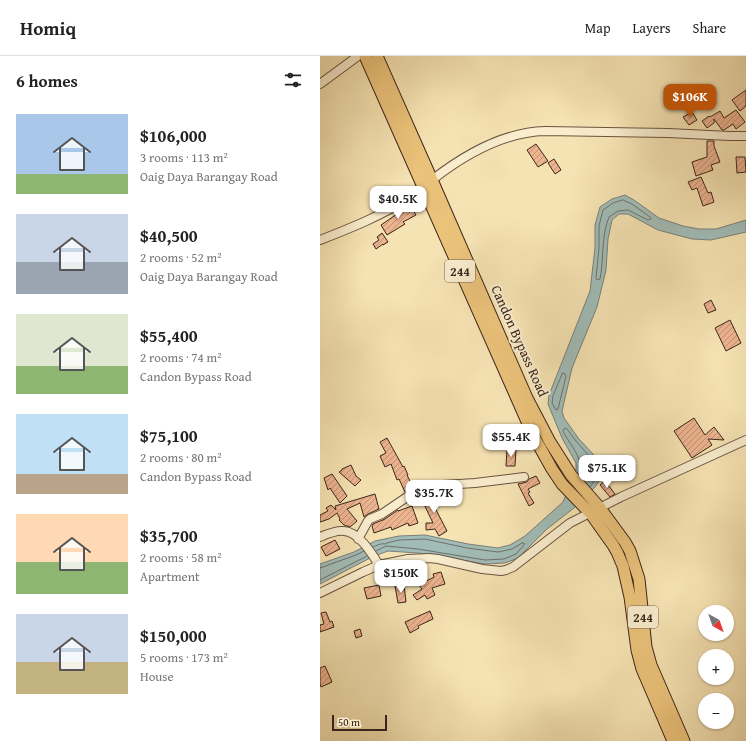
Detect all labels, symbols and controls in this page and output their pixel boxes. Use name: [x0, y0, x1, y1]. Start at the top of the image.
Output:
text: Homiq: [20, 14, 76, 42]
text: Map: [585, 18, 611, 38]
text: Layers: [633, 18, 671, 38]
text: Share: [693, 18, 726, 38]
text: 6 homes: [16, 68, 78, 93]
icon: filters: [282, 69, 304, 91]
pin: $106K: [662, 84, 718, 118]
text: $106K: [672, 87, 708, 106]
text: $106,000: [140, 123, 206, 148]
icon: home: [48, 130, 96, 178]
text: 3 rooms · 113 m²: [140, 148, 228, 167]
text: Oaig Daya Barangay Road: [140, 167, 278, 186]
pin: $40.5K: [365, 186, 431, 220]
text: $40.5K: [379, 189, 417, 208]
text: $40,500: [140, 223, 198, 248]
icon: home: [48, 230, 96, 278]
text: 2 rooms · 52 m²: [140, 248, 222, 267]
road number: 244: [445, 260, 475, 282]
text: Oaig Daya Barangay Road: [140, 267, 278, 286]
street label: Candon Bypass Road: [486, 282, 554, 400]
text: $55,400: [140, 323, 198, 348]
icon: home: [48, 330, 96, 378]
text: 2 rooms · 74 m²: [140, 348, 222, 367]
text: Candon Bypass Road: [140, 367, 252, 386]
text: $75,100: [140, 423, 198, 448]
pin: $55.4K: [478, 424, 544, 458]
text: $55.4K: [492, 427, 530, 446]
icon: home: [48, 430, 96, 478]
text: 2 rooms · 80 m²: [140, 448, 222, 467]
pin: $75.1K: [574, 455, 640, 489]
text: $75.1K: [588, 458, 626, 477]
text: Candon Bypass Road: [140, 467, 252, 486]
pin: $35.7K: [401, 480, 467, 514]
text: $35.7K: [415, 483, 453, 502]
text: $35,700: [140, 523, 198, 548]
icon: home: [48, 530, 96, 578]
text: 2 rooms · 58 m²: [140, 548, 222, 567]
pin: $150K: [373, 560, 429, 594]
text: $150K: [383, 563, 419, 582]
text: Apartment: [140, 567, 200, 586]
north arrow: [698, 605, 734, 641]
map controls: [698, 605, 734, 729]
road number: 244: [628, 606, 658, 628]
text: $150,000: [140, 623, 206, 648]
icon: home: [48, 630, 96, 678]
text: 5 rooms · 173 m²: [140, 648, 228, 667]
button: +: [698, 649, 734, 685]
text: House: [140, 667, 174, 686]
button: −: [698, 693, 734, 729]
scale bar: [332, 713, 387, 732]
text: 50 m: [338, 714, 360, 730]

